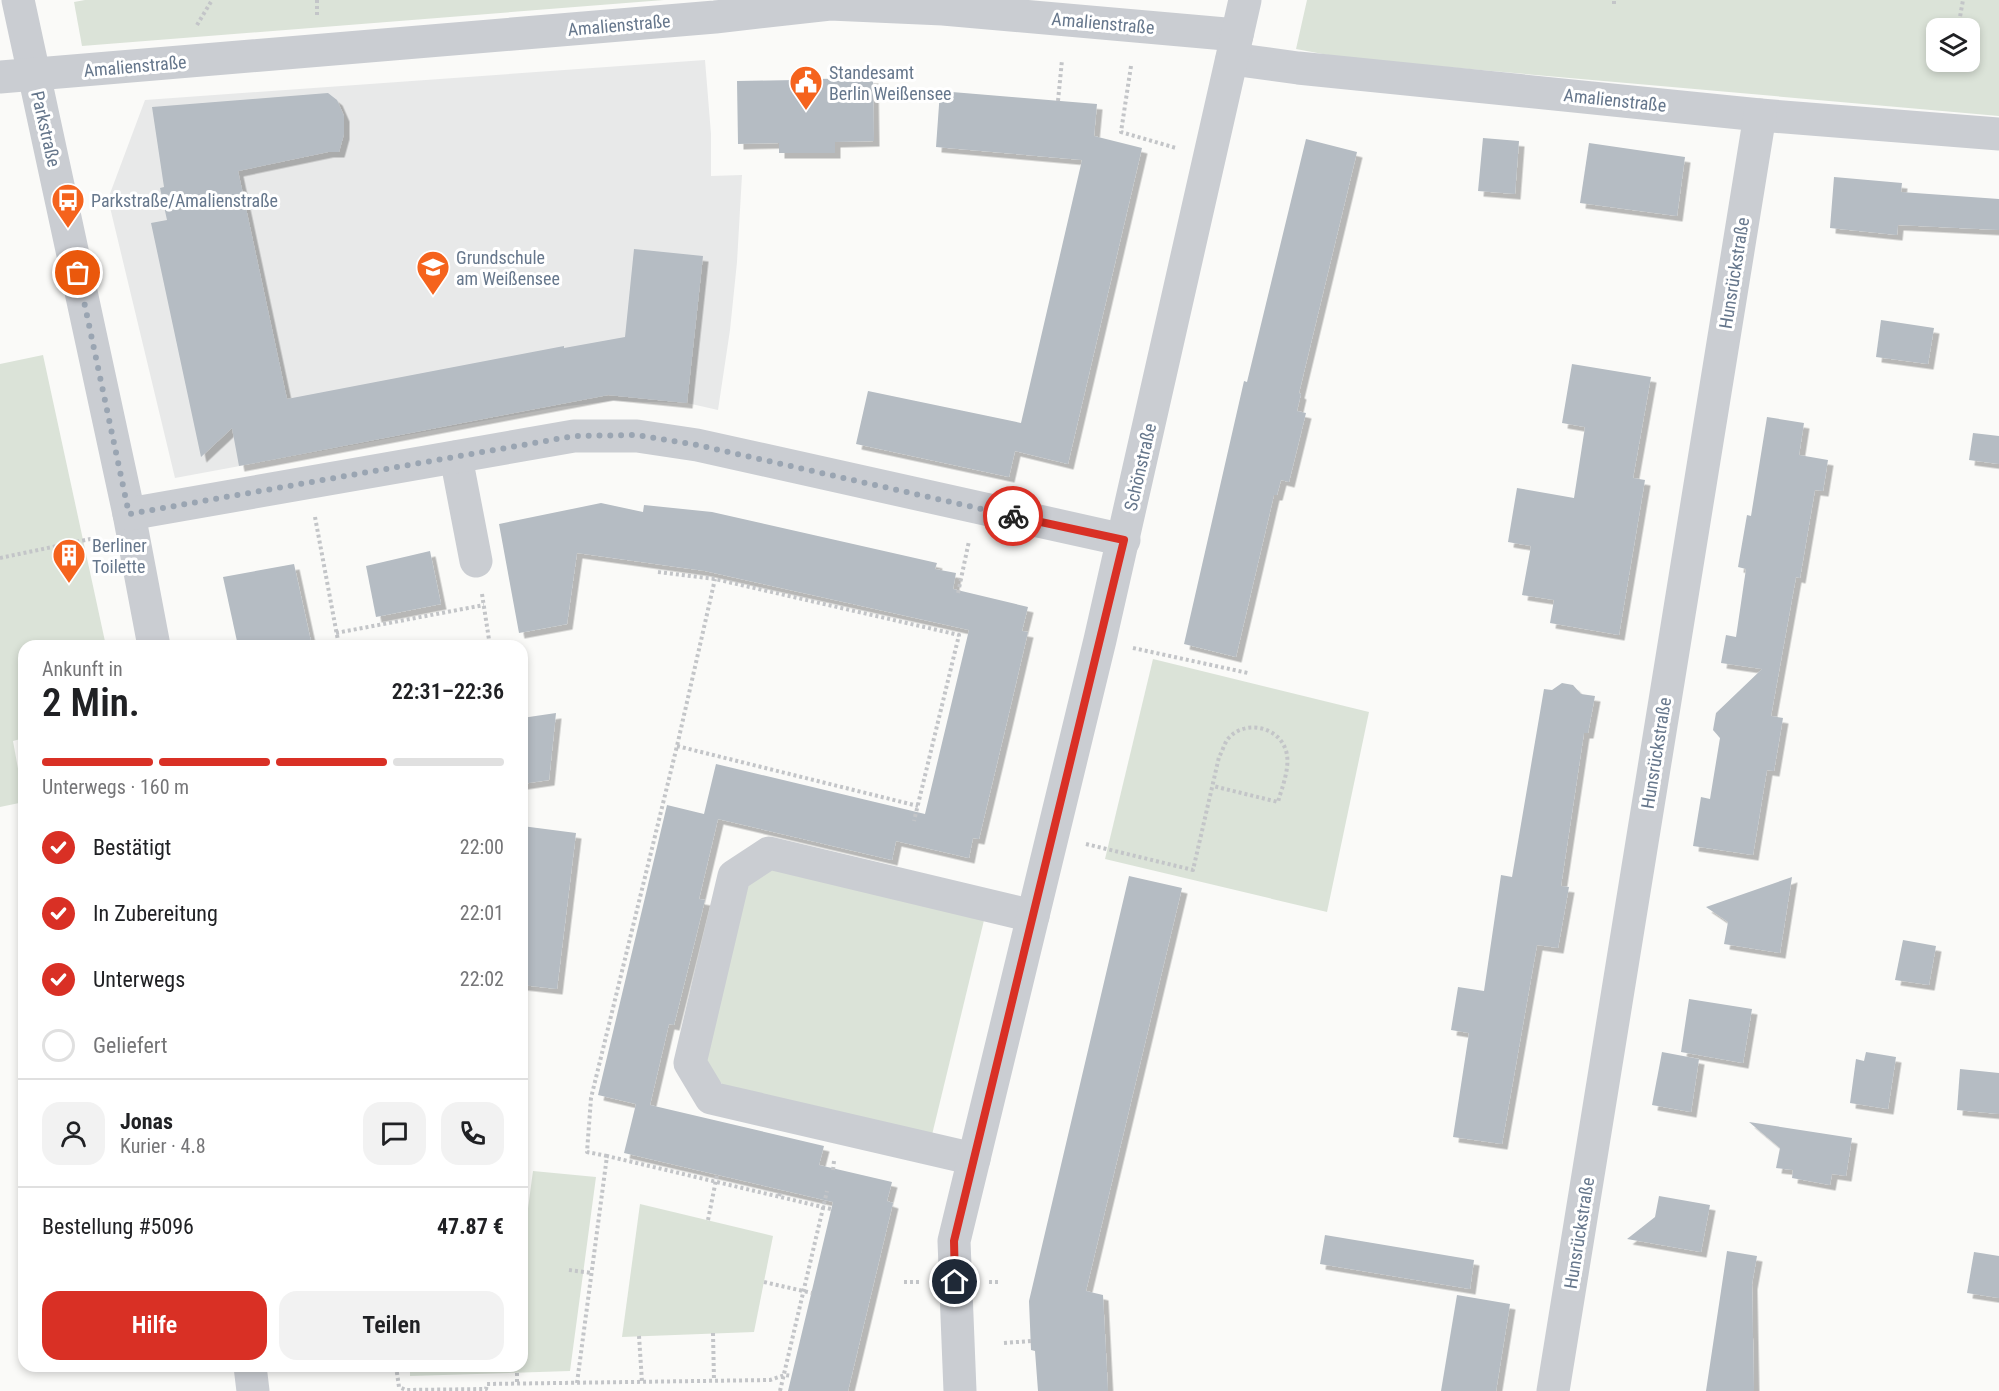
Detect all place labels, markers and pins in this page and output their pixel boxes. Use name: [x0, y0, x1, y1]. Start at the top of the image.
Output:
place label: Standesamt Berlin Weißensee: [829, 62, 952, 104]
public building icon: Standesamt Berlin Weißensee: [788, 64, 824, 111]
bus stop icon: Parkstraße/Amalienstraße: [50, 182, 86, 229]
place label: Parkstraße/Amalienstraße: [91, 190, 278, 211]
pin: [52, 247, 103, 298]
place label: Grundschule am Weißensee: [456, 247, 560, 289]
school or university icon: Grundschule am Weißensee: [415, 249, 451, 296]
place label: Berliner Toilette: [92, 535, 147, 577]
building icon: Berliner Toilette: [51, 537, 87, 584]
pin: [929, 1256, 980, 1307]

